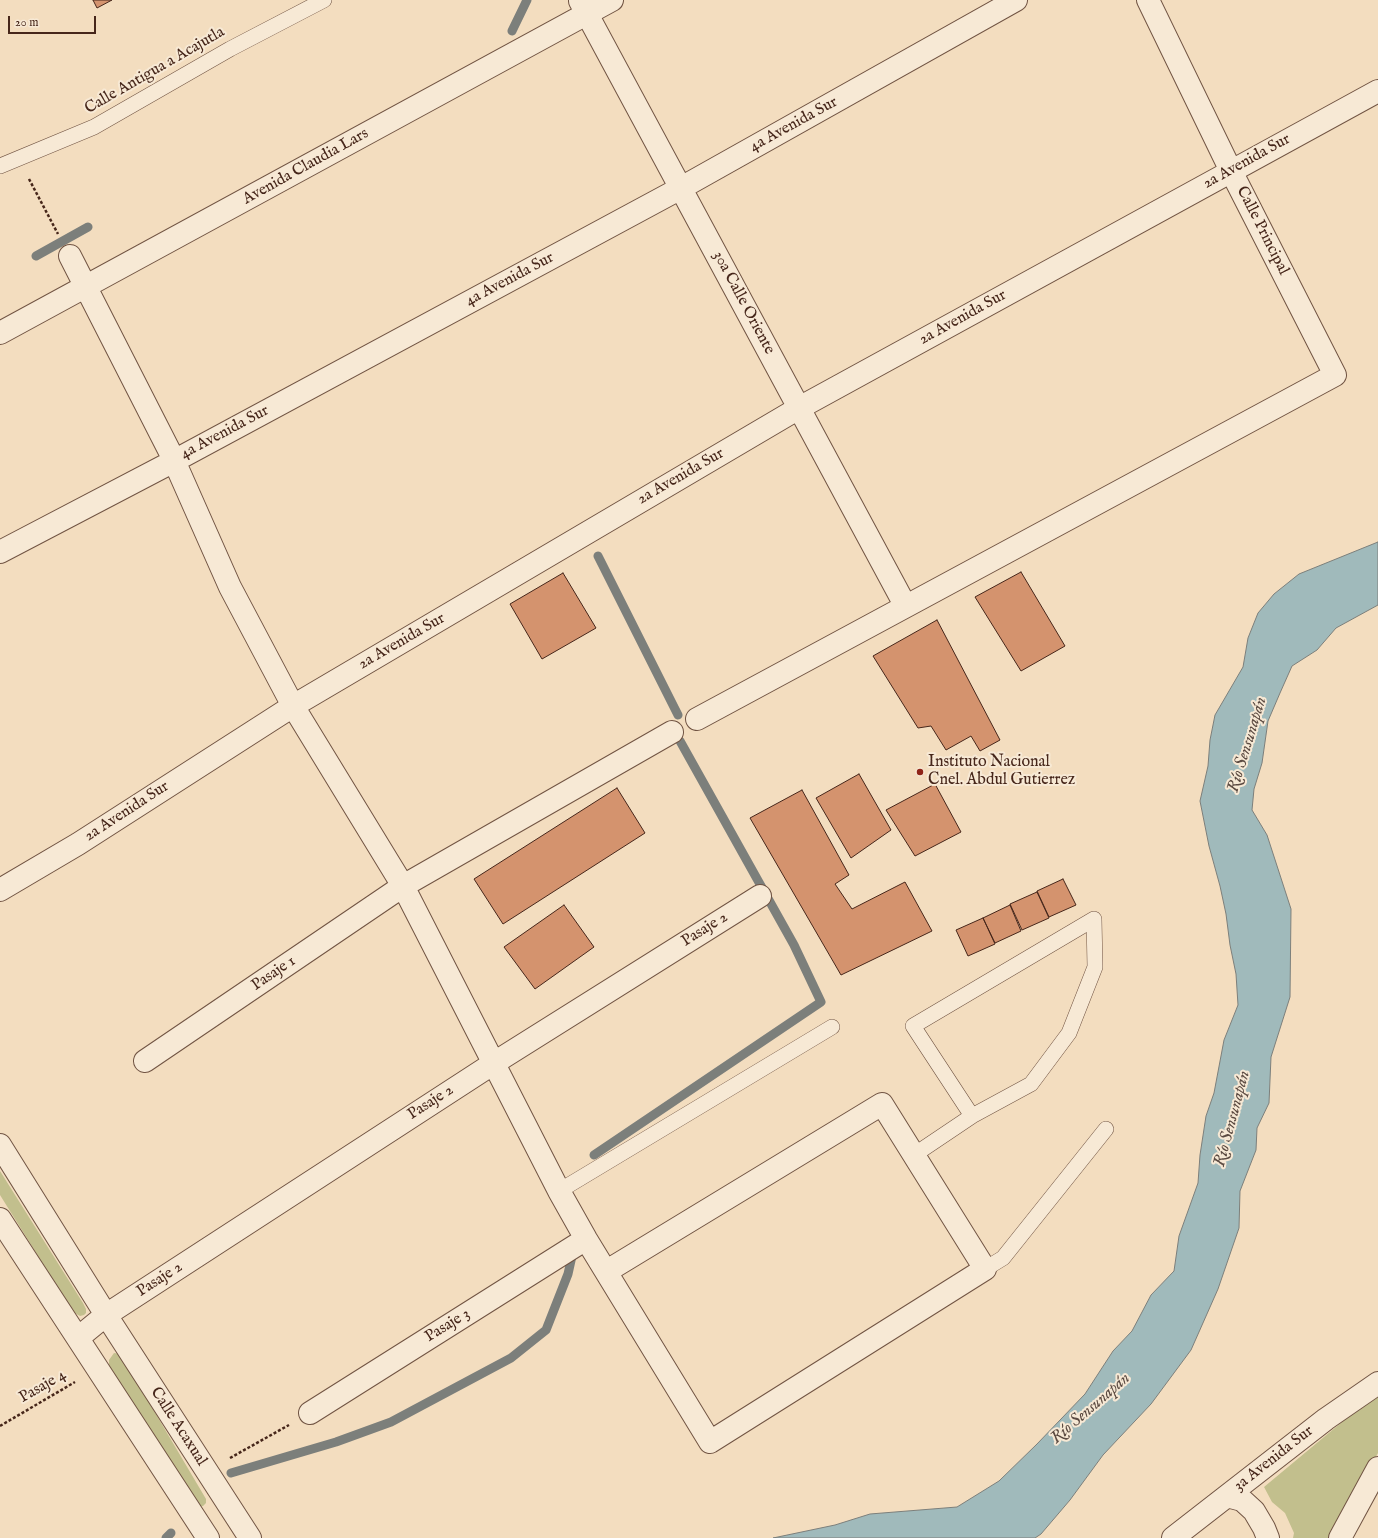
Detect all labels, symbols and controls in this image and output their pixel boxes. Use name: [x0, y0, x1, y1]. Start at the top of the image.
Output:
scale bar: [10, 8, 98, 34]
text: 20 m: [15, 15, 38, 30]
street label: Calle Antigua a Acajutla: [82, 23, 228, 119]
street label: 4a Avenida Sur: [747, 93, 841, 157]
street label: Avenida Claudia Lars: [240, 125, 372, 209]
street label: 2a Avenida Sur: [1200, 130, 1294, 194]
street label: Calle Principal: [1231, 183, 1293, 279]
street label: 30a Calle Oriente: [708, 248, 778, 358]
street label: 4a Avenida Sur: [463, 249, 557, 311]
street label: 2a Avenida Sur: [916, 286, 1010, 350]
street label: 4a Avenida Sur: [178, 402, 272, 464]
street label: 2a Avenida Sur: [634, 444, 728, 510]
street label: 2a Avenida Sur: [355, 609, 449, 675]
water label: Río Sensunapán: [1224, 695, 1272, 795]
place label: Instituto Nacional Cnel. Abdul Gutierrez: [928, 753, 1075, 791]
marker: Instituto Nacional Cnel. Abdul Gutierrez: [915, 767, 925, 777]
street label: 2a Avenida Sur: [81, 778, 173, 846]
street label: Pasaje 2: [678, 908, 732, 952]
street label: Pasaje 1: [248, 952, 300, 996]
water label: Río Sensunapán: [1210, 1069, 1256, 1169]
street label: Pasaje 2: [404, 1081, 458, 1125]
street label: Pasaje 2: [133, 1258, 187, 1302]
street label: Pasaje 3: [422, 1305, 474, 1347]
street label: Pasaje 4: [16, 1366, 70, 1408]
water label: Río Sensunapán: [1047, 1369, 1135, 1449]
street label: Calle Acaxual: [145, 1384, 211, 1470]
street label: 3a Avenida Sur: [1231, 1422, 1317, 1496]

